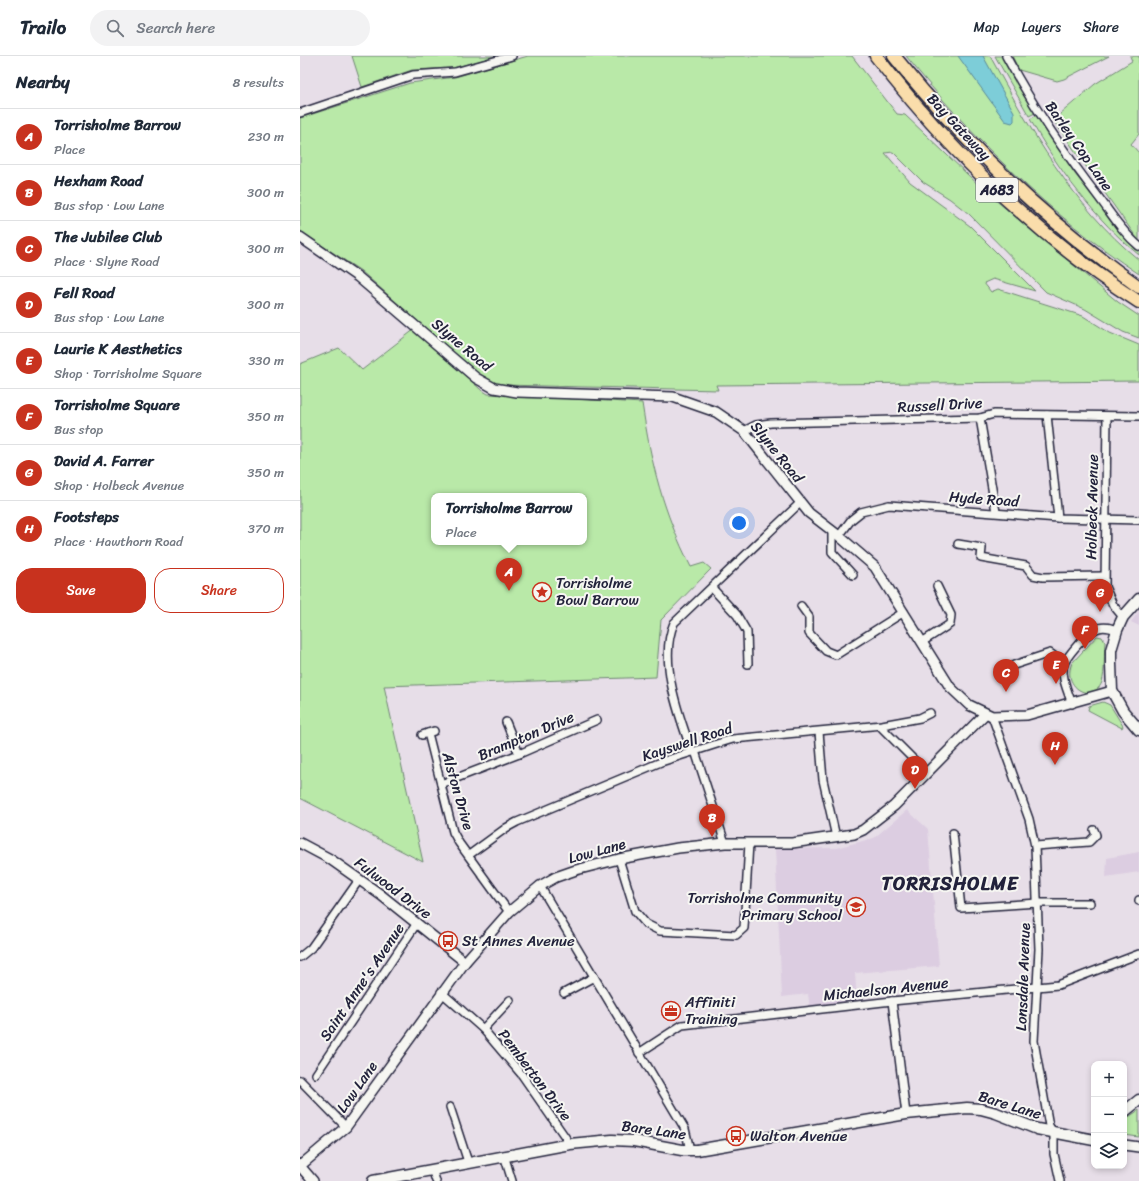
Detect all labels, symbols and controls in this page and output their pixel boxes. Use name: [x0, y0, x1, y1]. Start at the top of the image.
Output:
search box: [90, 10, 370, 46]
text: Trailo: [20, 11, 66, 44]
text: Search here: [136, 15, 215, 41]
text: Map: [974, 15, 999, 40]
text: Layers: [1021, 15, 1061, 40]
text: Share: [1083, 15, 1119, 40]
icon: search: [104, 17, 126, 39]
text: Nearby: [16, 67, 70, 97]
text: 8 results: [232, 71, 284, 94]
street label: Bay Gateway: [920, 87, 998, 167]
street label: Barley Cop Lane: [1038, 95, 1120, 197]
text: Torrisholme Barrow: [54, 112, 181, 138]
text: A: [25, 125, 33, 148]
text: 230 m: [248, 125, 284, 148]
text: Place: [54, 138, 85, 161]
text: Hexham Road: [54, 168, 143, 194]
road number: A683: [976, 178, 1018, 202]
text: B: [25, 181, 33, 204]
text: 300 m: [247, 181, 284, 204]
text: Bus stop · Low Lane: [54, 194, 164, 217]
text: The Jubilee Club: [54, 224, 162, 250]
text: C: [25, 237, 33, 260]
text: 300 m: [247, 237, 284, 260]
text: Place · Slyne Road: [54, 250, 159, 273]
text: Fell Road: [54, 280, 115, 306]
text: D: [25, 293, 33, 316]
text: 300 m: [247, 293, 284, 316]
text: Bus stop · Low Lane: [54, 306, 164, 329]
street label: Slyne Road: [426, 311, 499, 379]
text: Laurie K Aesthetics: [54, 336, 182, 362]
text: E: [25, 349, 33, 372]
text: 330 m: [248, 349, 284, 372]
text: Shop · Torrisholme Square: [54, 362, 202, 385]
street label: Russell Drive: [897, 390, 983, 420]
text: Torrisholme Square: [54, 392, 180, 418]
text: F: [25, 405, 33, 428]
text: 350 m: [247, 405, 284, 428]
street label: Slyne Road: [744, 415, 811, 490]
text: Bus stop: [54, 418, 103, 441]
text: David A. Farrer: [54, 448, 154, 474]
street label: Holbeck Avenue: [1078, 454, 1106, 560]
text: G: [25, 461, 33, 484]
text: 350 m: [247, 461, 284, 484]
text: Shop · Holbeck Avenue: [54, 474, 184, 497]
street label: Hyde Road: [948, 484, 1021, 514]
popup: [431, 493, 587, 545]
text: Torrisholme Barrow: [446, 495, 572, 521]
text: Footsteps: [54, 504, 119, 530]
your location: [729, 513, 749, 533]
text: H: [24, 517, 34, 540]
text: 370 m: [248, 517, 284, 540]
text: Place: [446, 521, 477, 544]
text: Place · Hawthorn Road: [54, 530, 183, 553]
pin: A: [496, 558, 522, 591]
button: Save: [16, 568, 146, 613]
button: Share: [154, 568, 284, 613]
place label: Torrisholme Bowl Barrow: [556, 570, 639, 613]
pin: G: [1087, 579, 1113, 612]
place icon: Torrisholme Bowl Barrow: [531, 581, 553, 603]
pin: F: [1072, 616, 1098, 649]
pin: E: [1043, 651, 1069, 684]
pin: C: [993, 659, 1019, 692]
street label: Brampton Drive: [474, 704, 579, 768]
street label: Kayswell Road: [638, 715, 737, 769]
pin: H: [1042, 732, 1068, 765]
street label: Alston Drive: [434, 748, 482, 833]
pin: D: [902, 756, 928, 789]
pin: B: [699, 804, 725, 837]
street label: Low Lane: [565, 831, 629, 871]
street label: Fulwood Drive: [349, 850, 438, 926]
district label: TORRISHOLME: [882, 867, 1019, 900]
place label: Torrisholme Community Primary School: [687, 885, 843, 928]
school or university icon: Torrisholme Community Primary School: [845, 896, 867, 918]
street label: Saint Anne's Avenue: [313, 917, 412, 1047]
street label: Lonsdale Avenue: [1008, 922, 1038, 1032]
place label: St Annes Avenue: [462, 928, 575, 954]
bus stop icon: St Annes Avenue: [437, 930, 459, 952]
street label: Michaelson Avenue: [822, 969, 950, 1008]
place label: Affiniti Training: [684, 989, 738, 1032]
office icon: Affiniti Training: [660, 1000, 682, 1022]
street label: Pemberton Drive: [491, 1023, 579, 1127]
street label: Low Lane: [330, 1056, 384, 1118]
map controls: [1091, 1061, 1127, 1169]
button: +: [1091, 1061, 1127, 1097]
street label: Bare Lane: [975, 1083, 1045, 1127]
button: −: [1091, 1097, 1127, 1133]
street label: Bare Lane: [620, 1113, 688, 1147]
place label: Walton Avenue: [750, 1123, 848, 1149]
bus stop icon: Walton Avenue: [725, 1125, 747, 1147]
button: layers: [1091, 1133, 1127, 1169]

